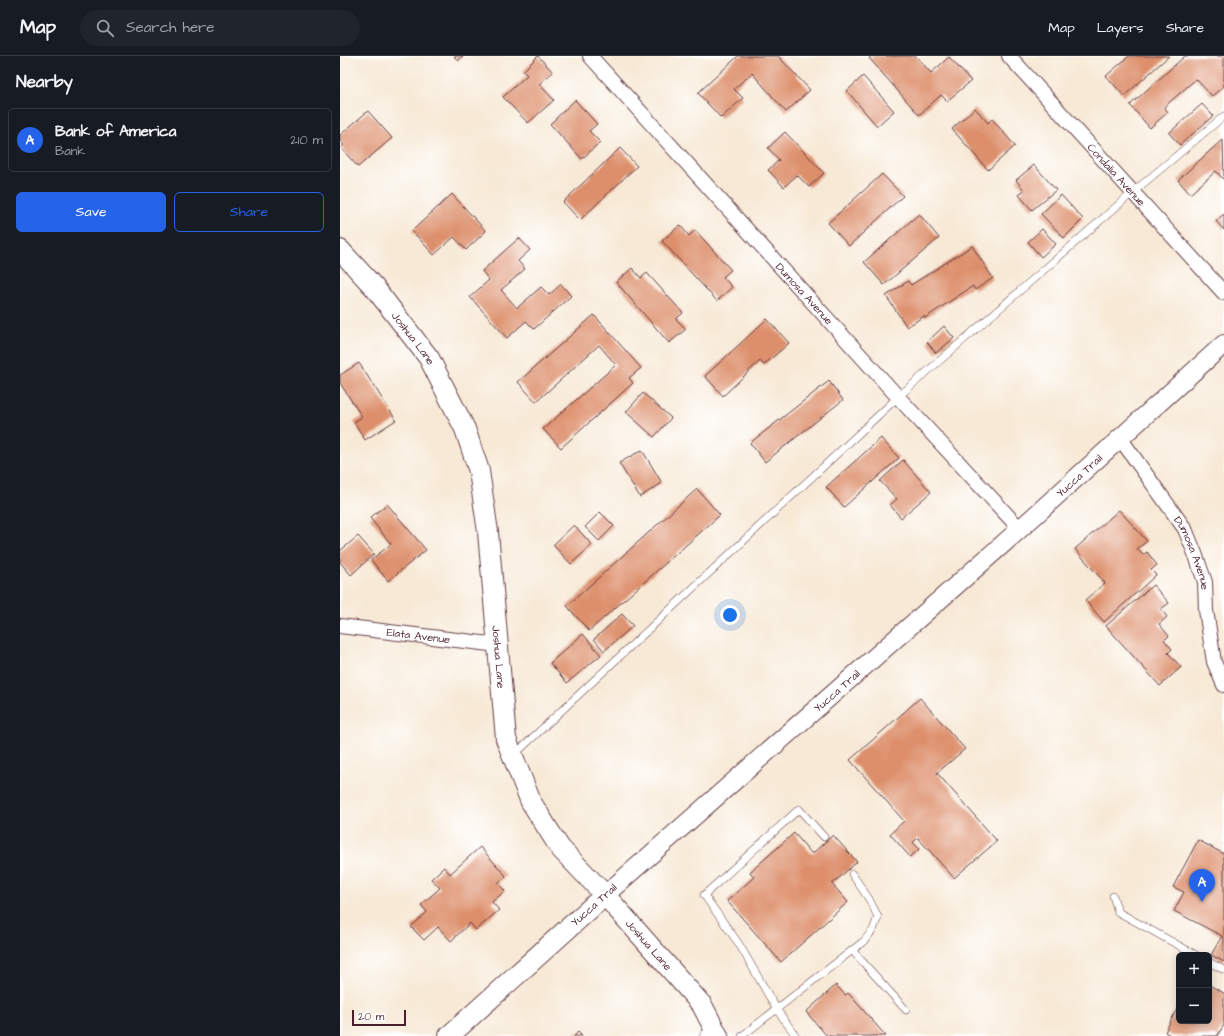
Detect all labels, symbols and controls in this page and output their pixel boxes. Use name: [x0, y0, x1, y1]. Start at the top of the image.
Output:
search box: [80, 10, 360, 46]
text: Map: [20, 14, 56, 41]
icon: search: [94, 17, 116, 39]
text: Search here: [126, 17, 215, 38]
text: Map: [1048, 18, 1075, 38]
text: Layers: [1097, 18, 1144, 38]
text: Share: [1166, 18, 1204, 38]
text: Nearby: [16, 70, 73, 94]
text: Bank of America: [55, 121, 176, 142]
text: A: [26, 131, 34, 149]
text: 210 m: [290, 131, 323, 149]
street label: Condalia Avenue: [1084, 140, 1149, 209]
text: Bank: [55, 142, 85, 160]
button: Save: [16, 192, 166, 232]
button: Share: [174, 192, 324, 232]
street label: Dumosa Avenue: [773, 259, 836, 328]
street label: Joshua Lane: [388, 309, 439, 367]
street label: Yucca Trail: [1053, 450, 1106, 500]
street label: Dumosa Avenue: [1171, 513, 1213, 590]
your location: [720, 605, 740, 625]
street label: Elata Avenue: [386, 624, 451, 647]
street label: Joshua Lane: [489, 625, 509, 689]
street label: Yucca Trail: [810, 666, 863, 715]
pin: A: [1189, 869, 1215, 902]
street label: Yucca Trail: [568, 880, 621, 930]
street label: Joshua Lane: [622, 916, 676, 974]
map controls: [1176, 952, 1212, 1024]
button: +: [1176, 952, 1212, 988]
button: −: [1176, 988, 1212, 1024]
scale bar: [352, 1008, 406, 1027]
text: 20 m: [358, 1009, 384, 1024]

